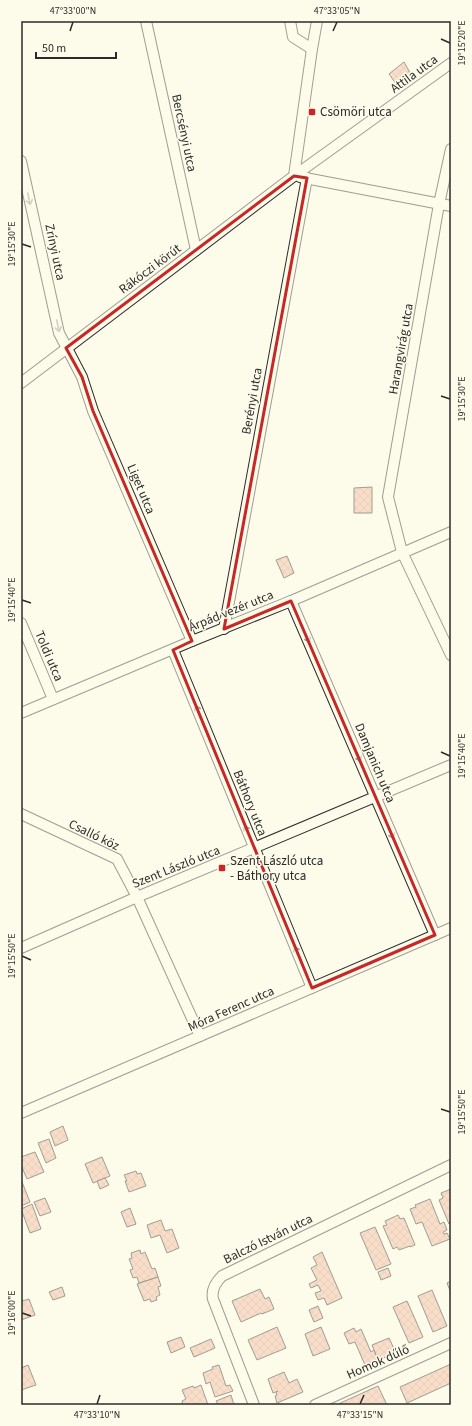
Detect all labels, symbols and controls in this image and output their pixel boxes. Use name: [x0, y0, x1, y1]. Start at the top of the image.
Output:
text: 47°33'00"N: [50, 4, 96, 18]
text: 47°33'05"N: [314, 4, 360, 18]
text: 19°15'20"E: [455, 20, 469, 66]
scale bar: [36, 34, 116, 60]
text: 50 m: [42, 40, 66, 57]
street label: Attila utca: [387, 51, 441, 97]
street label: Bercsényi utca: [167, 93, 201, 173]
place label: Csömöri utca: [320, 103, 392, 121]
marker: Csömöri utca: [307, 107, 317, 117]
one-way arrow: [26, 192, 34, 205]
text: 19°15'30"E: [5, 221, 19, 267]
street label: Zrínyi utca: [40, 222, 70, 282]
street label: Rákóczi körút: [115, 239, 185, 298]
street label: Harangvirág utca: [384, 302, 418, 396]
one-way arrow: [54, 319, 62, 332]
street label: Berényi utca: [237, 366, 267, 436]
text: 19°15'30"E: [455, 376, 469, 422]
street label: Liget utca: [122, 461, 160, 517]
text: 19°15'40"E: [5, 577, 19, 623]
street label: Árpád vezér utca: [186, 586, 276, 636]
street label: Toldi utca: [30, 628, 68, 684]
one-way arrow: [303, 630, 311, 642]
one-way arrow: [194, 706, 201, 718]
street label: Damjanich utca: [350, 721, 400, 805]
text: 19°15'40"E: [455, 733, 469, 779]
one-way arrow: [355, 750, 362, 762]
street label: Báthory utca: [229, 767, 271, 839]
street label: Csalló köz: [66, 815, 123, 855]
one-way arrow: [243, 826, 251, 838]
one-way arrow: [388, 827, 395, 839]
street label: Szent László utca: [129, 841, 223, 893]
place label: Szent László utca - Báthory utca: [230, 852, 323, 885]
marker: Szent László utca - Báthory utca: [217, 863, 227, 873]
text: 19°15'50"E: [5, 933, 19, 979]
one-way arrow: [293, 946, 300, 958]
street label: Móra Ferenc utca: [185, 982, 277, 1036]
text: 19°15'50"E: [455, 1089, 469, 1135]
street label: Balczó István utca: [220, 1210, 316, 1268]
text: 19°16'00"E: [5, 1290, 19, 1336]
street label: Homok dűlő: [344, 1340, 412, 1384]
text: 47°33'10"N: [74, 1408, 120, 1422]
text: 47°33'15"N: [337, 1408, 383, 1422]

